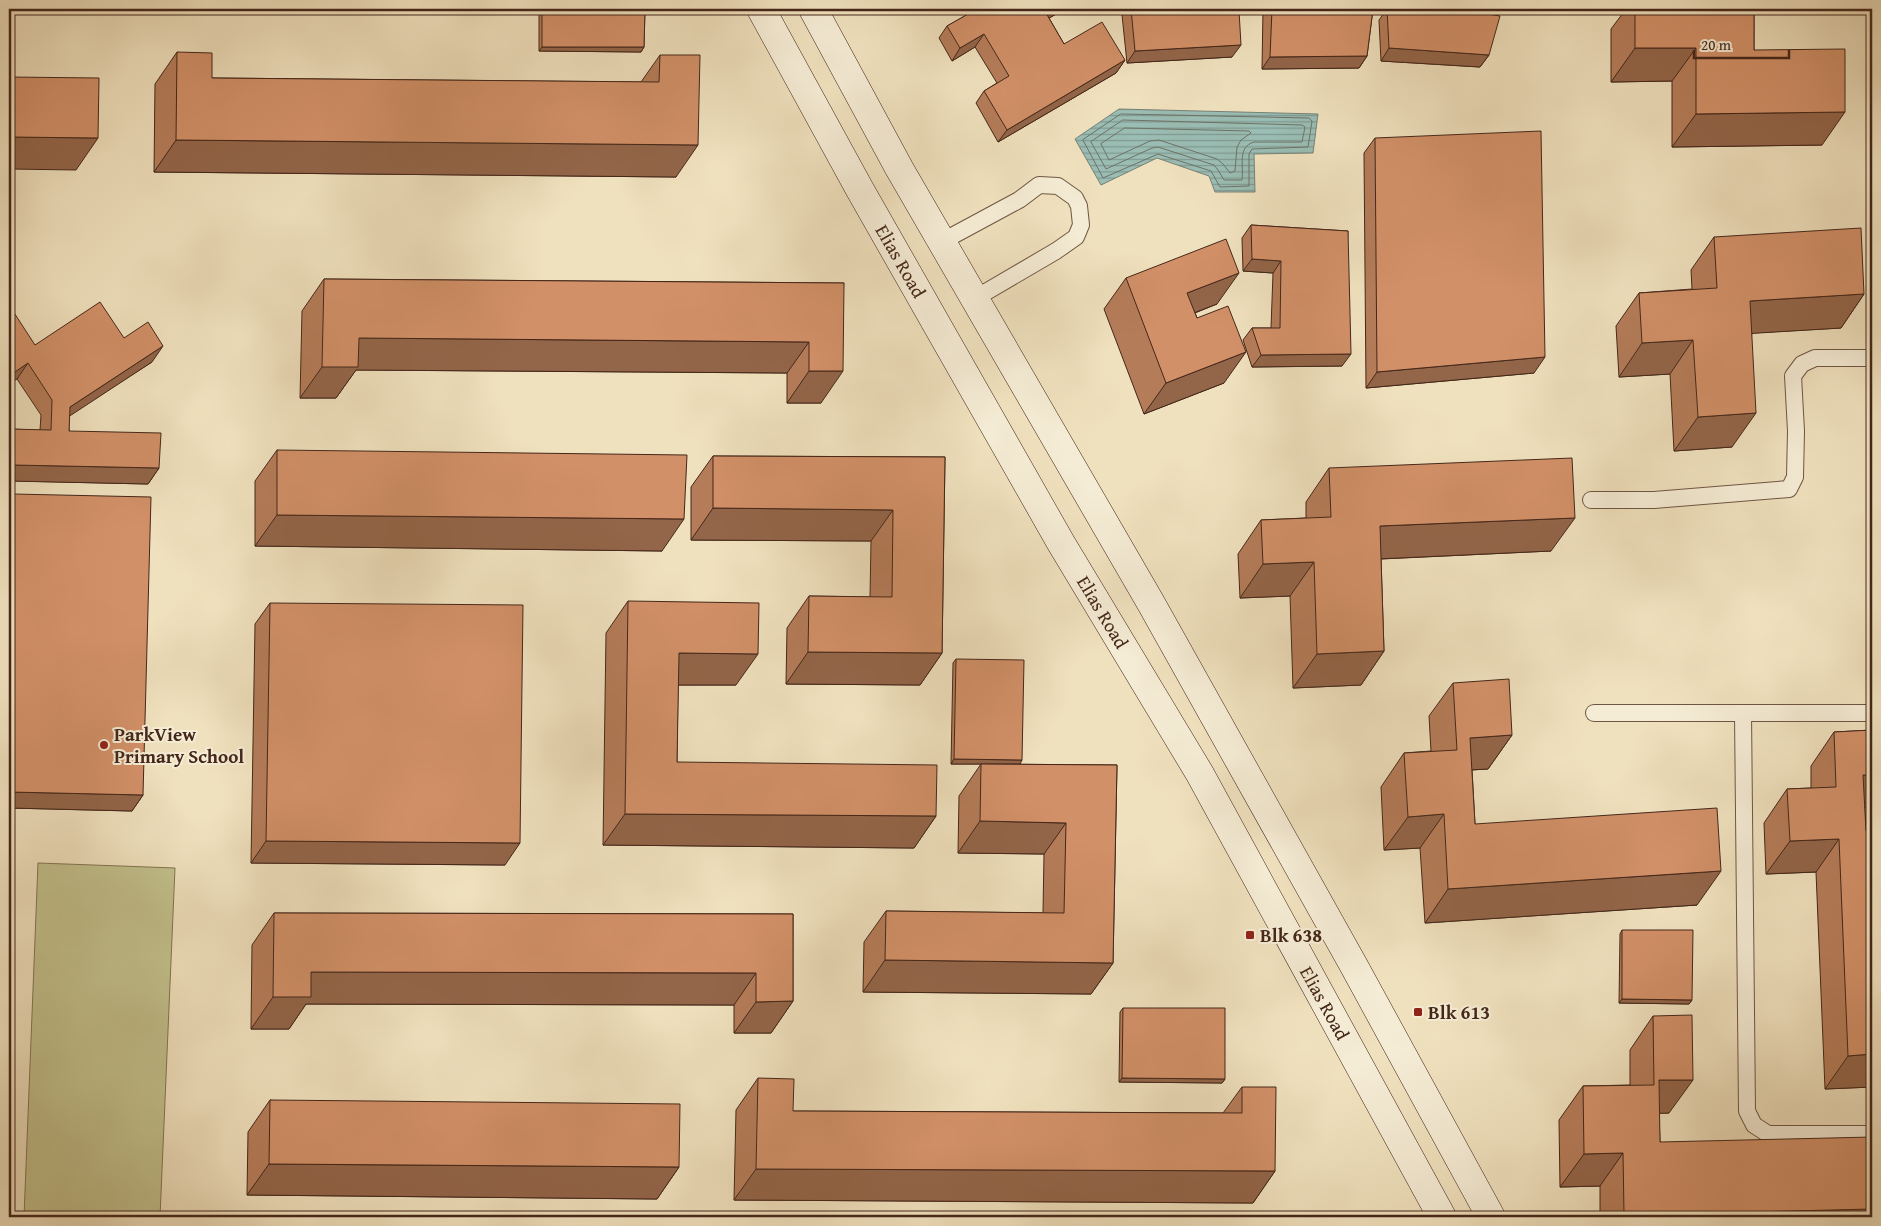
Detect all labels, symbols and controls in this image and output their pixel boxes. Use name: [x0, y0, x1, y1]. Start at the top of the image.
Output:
scale bar: [1694, 28, 1788, 60]
text: 20 m: [1701, 34, 1732, 55]
street label: Elias Road: [869, 219, 934, 304]
street label: Elias Road: [1070, 570, 1136, 655]
place label: ParkView Primary School: [114, 720, 244, 770]
marker: ParkView Primary School: [98, 739, 110, 751]
place label: Blk 638: [1260, 921, 1322, 949]
marker: Blk 638: [1244, 929, 1256, 941]
street label: Elias Road: [1293, 961, 1357, 1046]
place label: Blk 613: [1428, 998, 1490, 1026]
marker: Blk 613: [1412, 1006, 1424, 1018]

